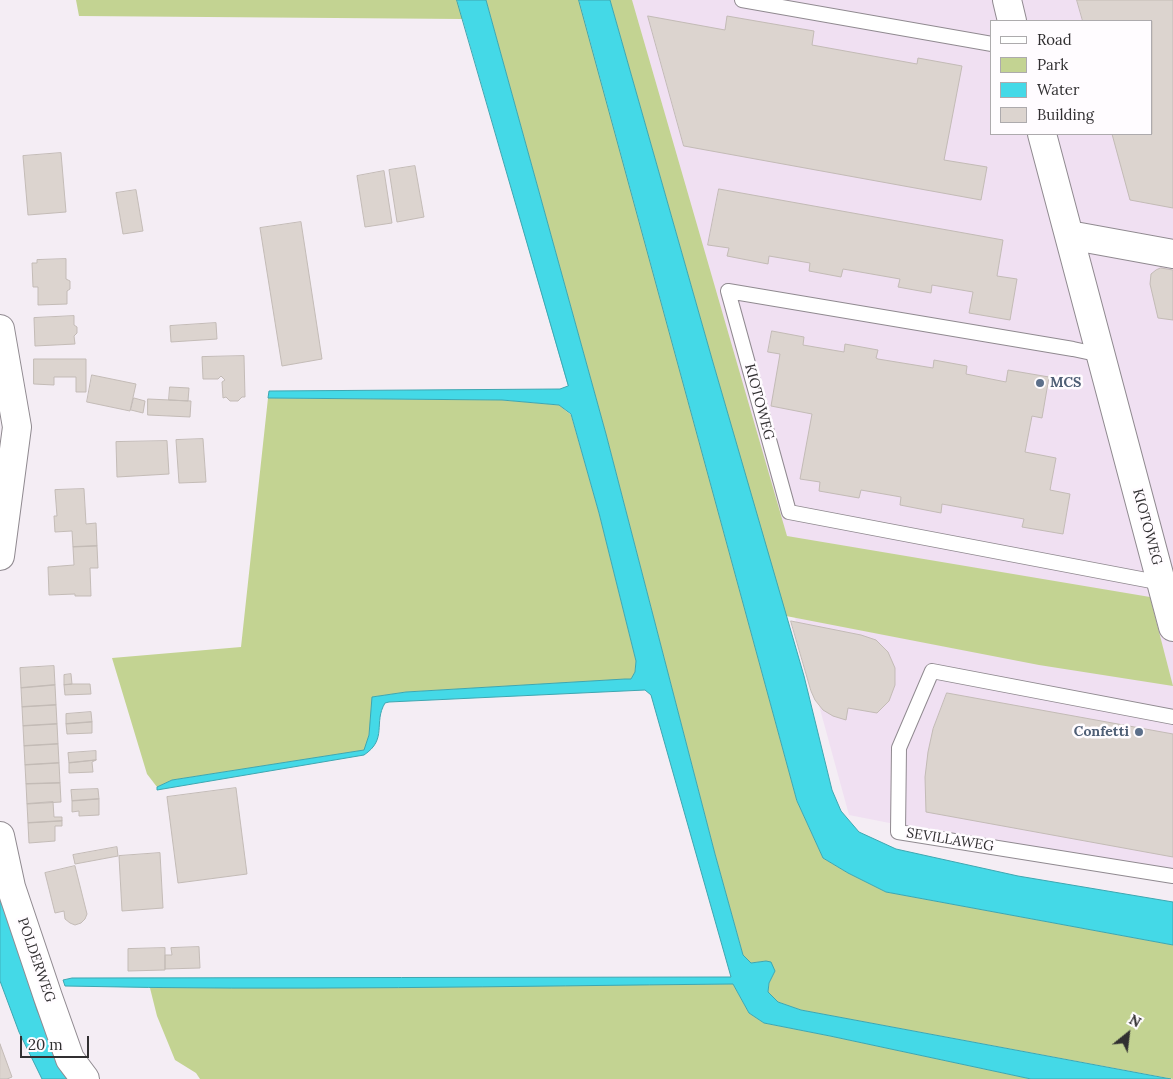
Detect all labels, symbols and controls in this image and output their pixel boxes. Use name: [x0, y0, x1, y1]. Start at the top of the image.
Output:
legend: [990, 20, 1153, 135]
text: Road: [1037, 30, 1072, 49]
text: Park: [1037, 55, 1068, 74]
text: Water: [1037, 80, 1079, 99]
text: Building: [1037, 105, 1094, 124]
street label: KIOTOWEG: [741, 362, 777, 442]
place label: MCS: [1050, 375, 1081, 391]
marker: MCS: [1034, 377, 1046, 389]
street label: KIOTOWEG: [1129, 487, 1165, 567]
place label: Confetti: [1074, 724, 1129, 740]
marker: Confetti: [1133, 726, 1145, 738]
street label: SEVILLAWEG: [905, 825, 995, 855]
street label: POLDERWEG: [14, 915, 58, 1005]
north arrow: [1103, 1009, 1153, 1059]
text: N: [1126, 1010, 1144, 1031]
scale bar: [22, 1026, 91, 1058]
text: 20 m: [28, 1035, 63, 1054]

